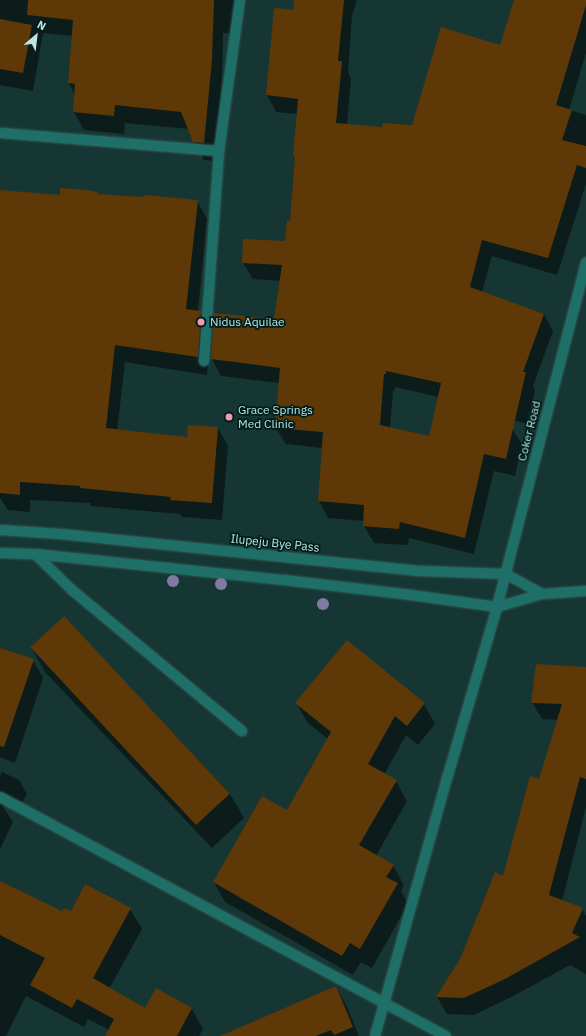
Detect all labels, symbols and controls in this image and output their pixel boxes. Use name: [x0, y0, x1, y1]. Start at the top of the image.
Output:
north arrow: [16, 16, 56, 56]
text: N: [35, 17, 48, 33]
place label: Nidus Aquilae: [210, 315, 285, 329]
marker: Nidus Aquilae: [195, 316, 207, 328]
street label: Coker Road: [515, 399, 543, 463]
place label: Grace Springs Med Clinic: [238, 403, 313, 431]
marker: Grace Springs Med Clinic: [223, 411, 235, 423]
street label: Ilupeju Bye Pass: [230, 531, 320, 555]

